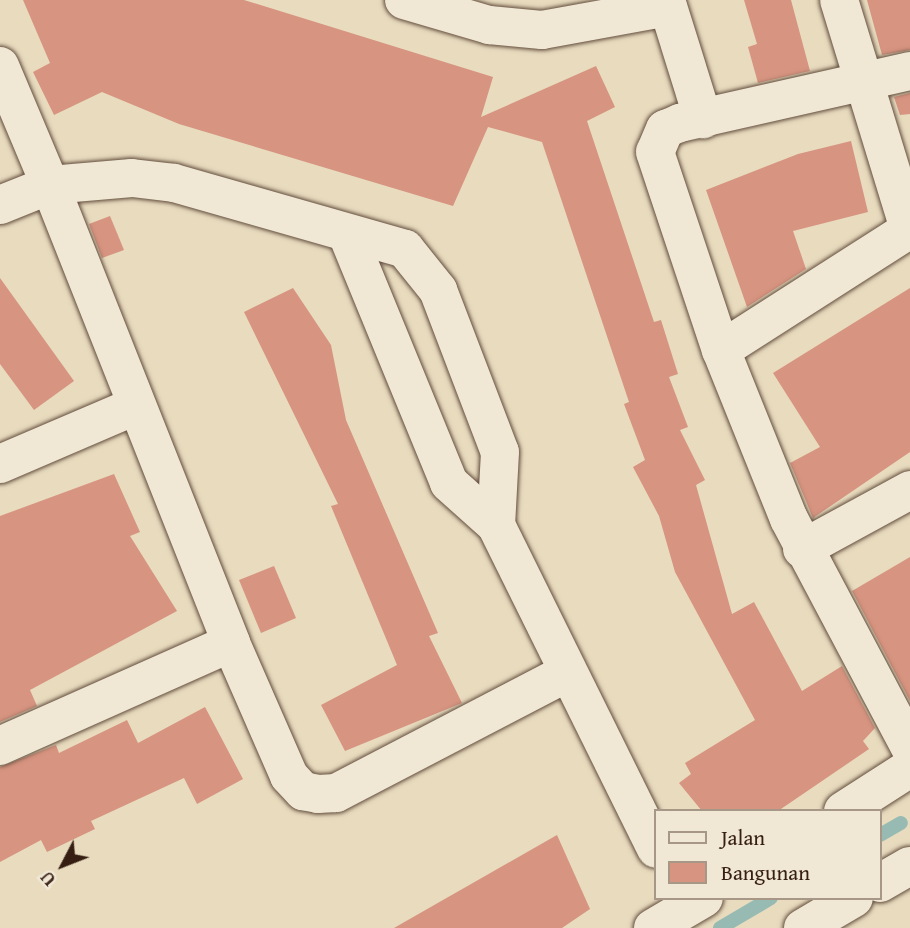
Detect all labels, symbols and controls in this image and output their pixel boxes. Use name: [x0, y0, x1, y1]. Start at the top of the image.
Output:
legend: [654, 809, 882, 900]
text: Jalan: [721, 822, 765, 853]
north arrow: [28, 830, 98, 900]
text: Bangunan: [721, 857, 810, 888]
text: U: [33, 865, 62, 893]

